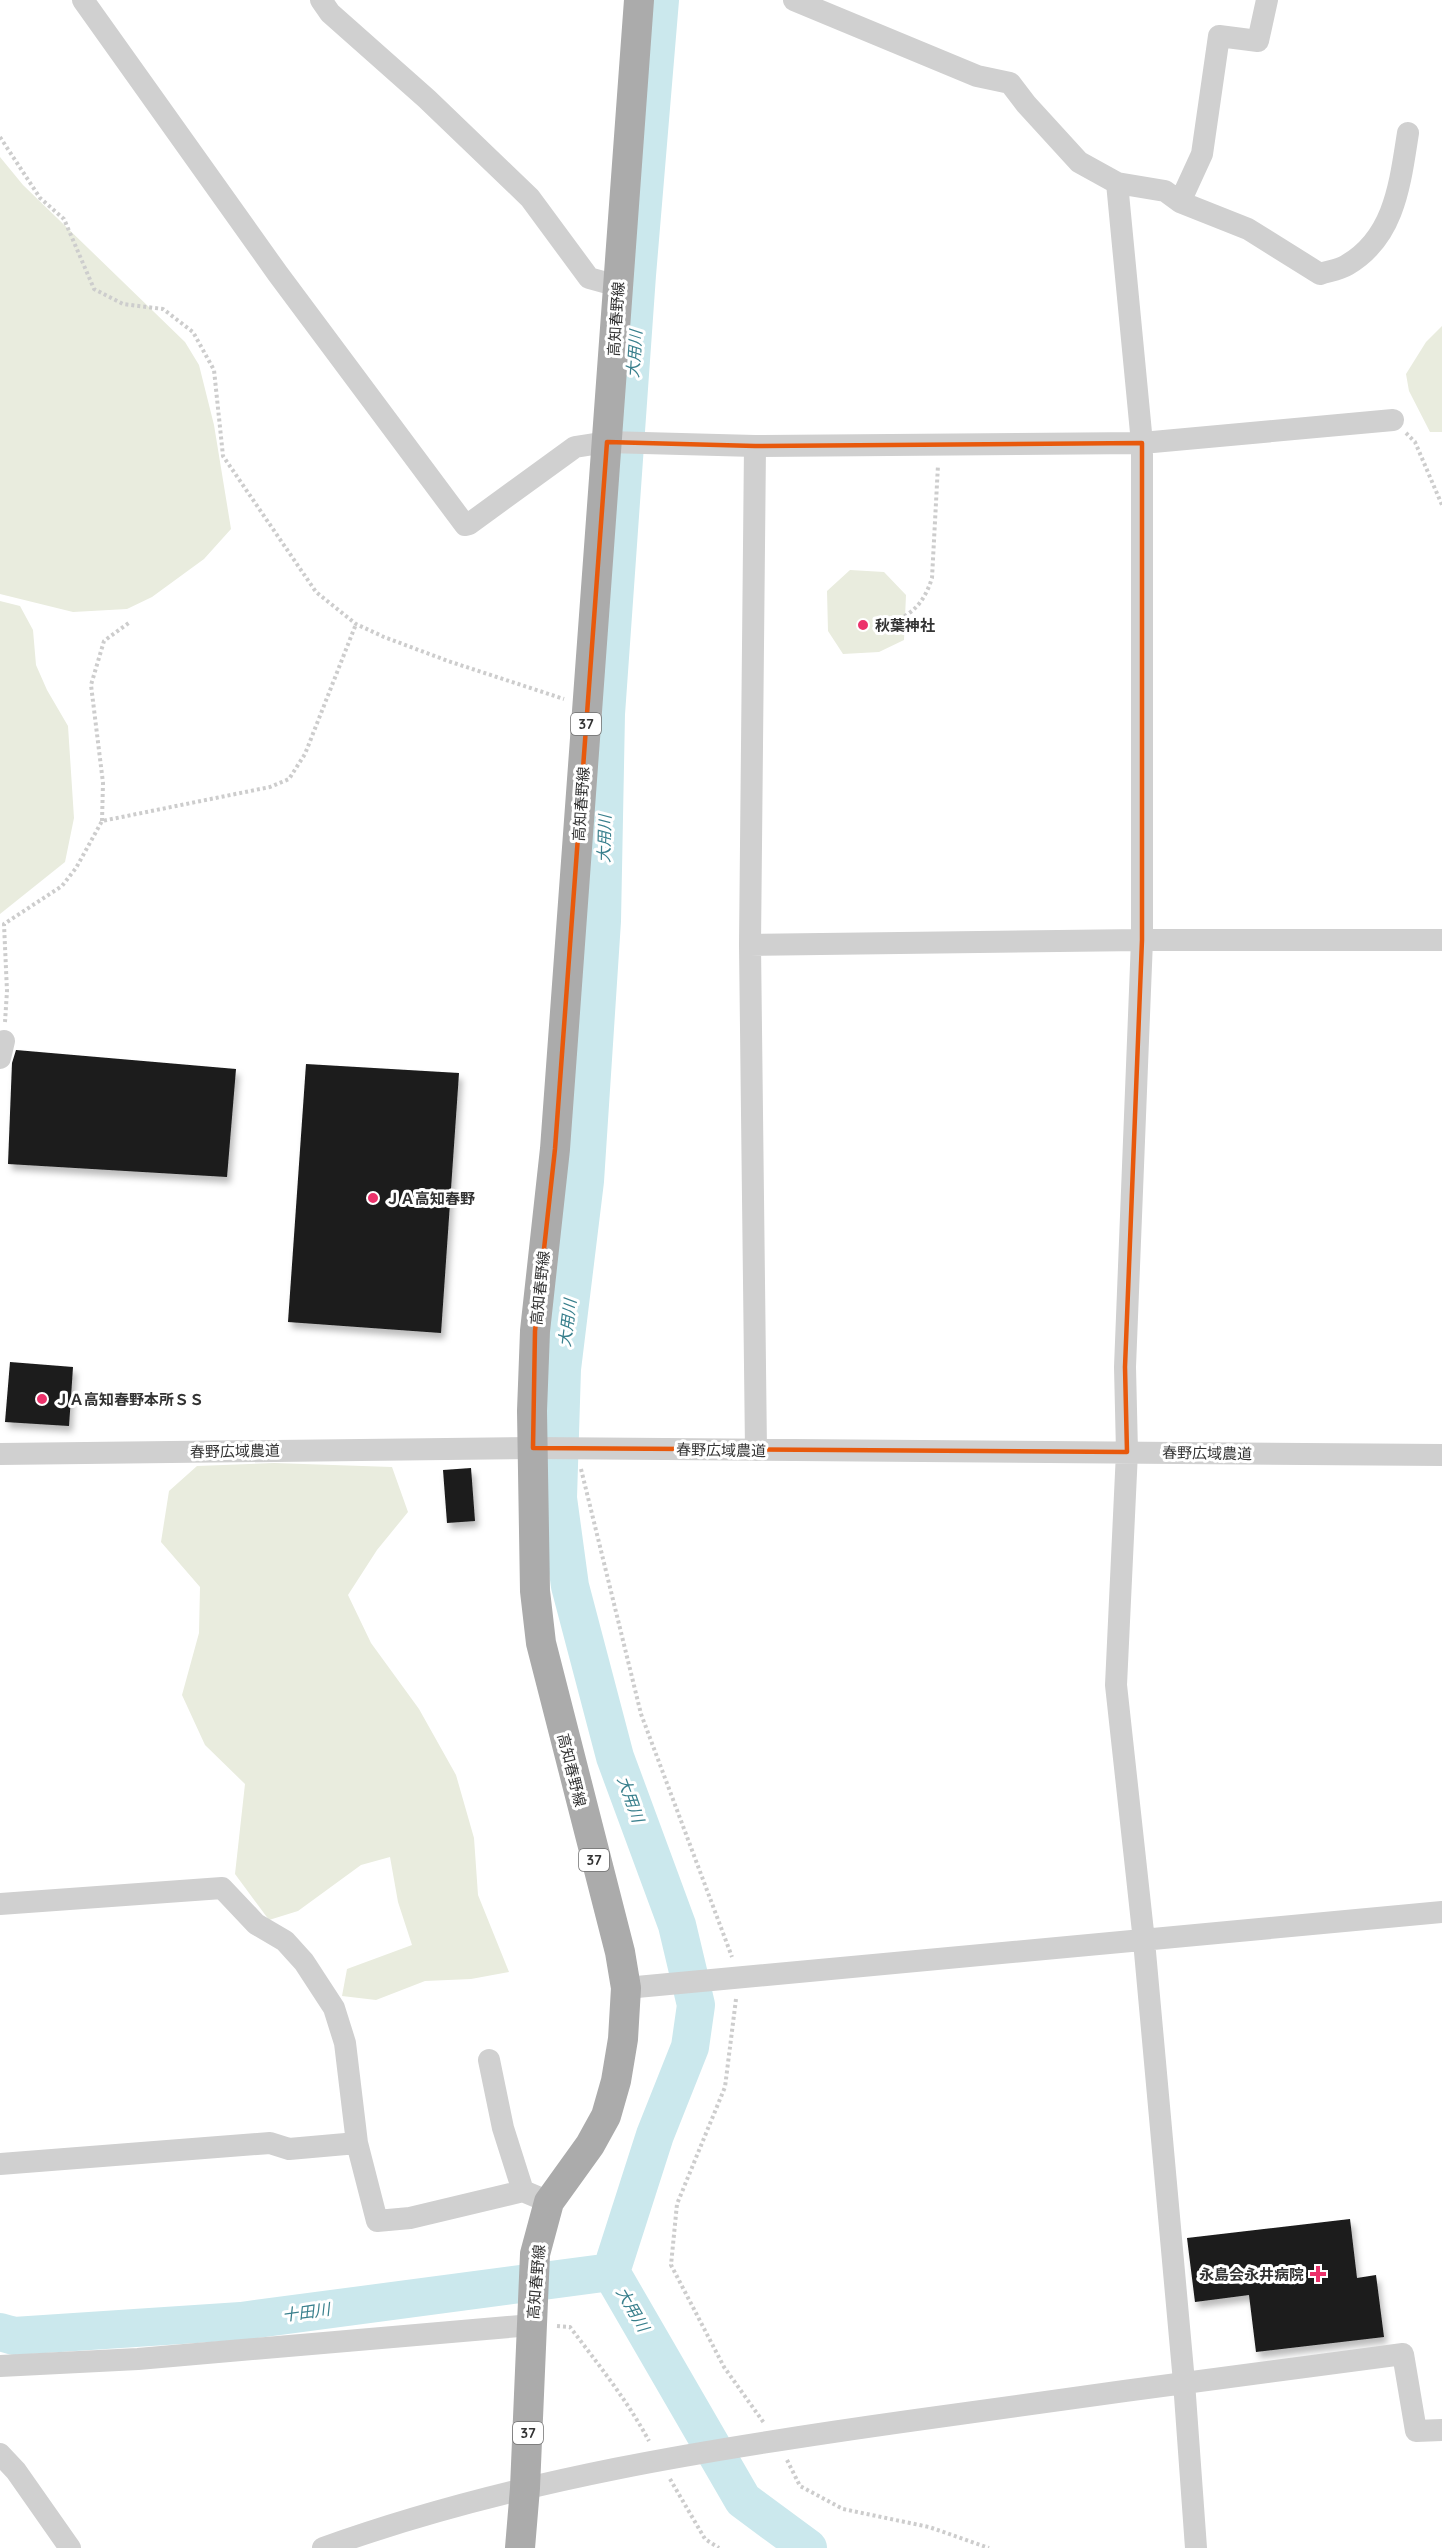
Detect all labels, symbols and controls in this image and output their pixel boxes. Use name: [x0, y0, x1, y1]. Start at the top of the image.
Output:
street label: 高知春野線: [604, 281, 628, 357]
water label: 大用川: [622, 327, 646, 379]
place label: 秋葉神社: [875, 616, 935, 635]
marker: 秋葉神社: [856, 618, 870, 632]
road number: 37: [571, 713, 601, 735]
street label: 高知春野線: [569, 766, 593, 842]
water label: 大用川: [594, 813, 614, 863]
place label: ＪＡ高知春野: [385, 1189, 475, 1208]
marker: ＪＡ高知春野: [366, 1191, 380, 1205]
street label: 高知春野線: [527, 1250, 553, 1326]
water label: 大用川: [554, 1296, 580, 1348]
place label: ＪＡ高知春野本所ＳＳ: [54, 1390, 204, 1409]
marker: ＪＡ高知春野本所ＳＳ: [35, 1392, 49, 1406]
street label: 春野広域農道: [676, 1440, 766, 1460]
street label: 春野広域農道: [190, 1441, 280, 1461]
street label: 春野広域農道: [1162, 1443, 1252, 1463]
street label: 高知春野線: [554, 1731, 590, 1809]
water label: 大用川: [613, 1773, 649, 1827]
road number: 37: [579, 1849, 609, 1871]
street label: 高知春野線: [523, 2244, 549, 2320]
place label: 永島会永井病院: [1199, 2265, 1304, 2284]
marker: 永島会永井病院: [1309, 2265, 1327, 2283]
water label: 大用川: [612, 2283, 655, 2337]
water label: 十田川: [281, 2298, 333, 2325]
road number: 37: [513, 2422, 543, 2444]

